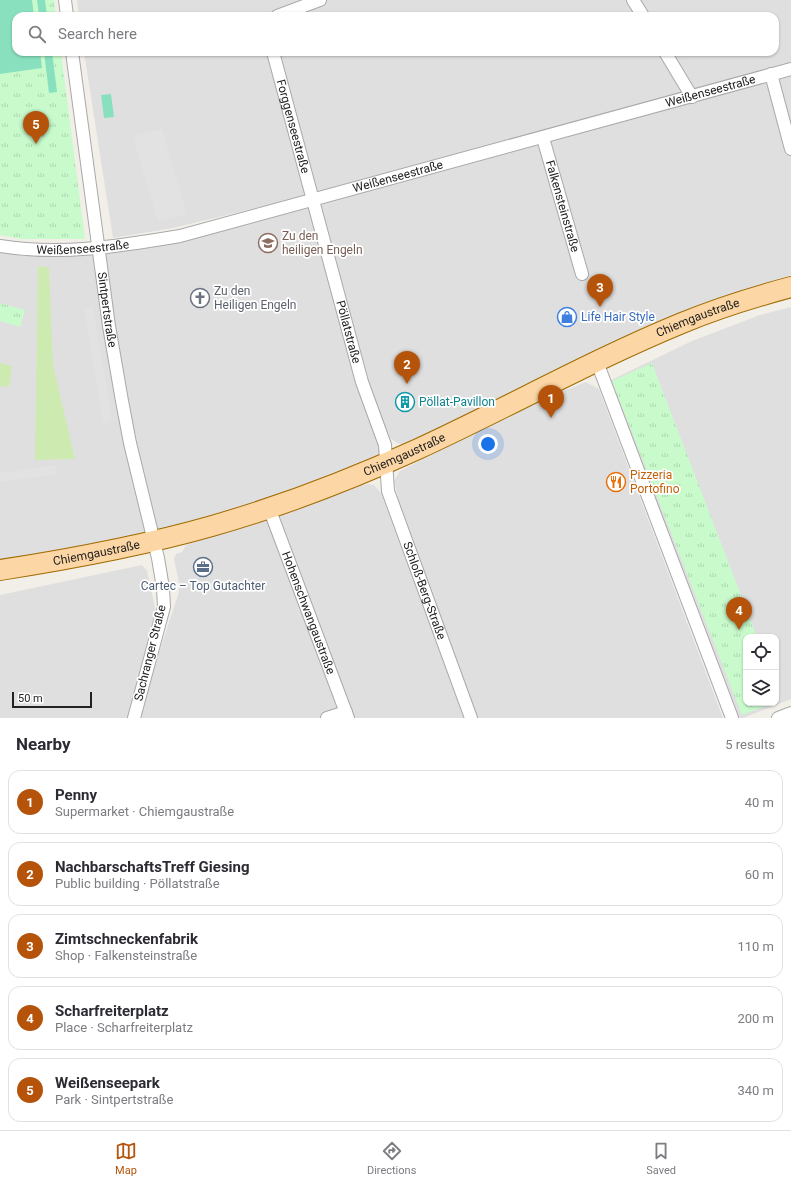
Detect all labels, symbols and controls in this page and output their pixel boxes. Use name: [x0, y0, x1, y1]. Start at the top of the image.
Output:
search box: [12, 12, 779, 56]
icon: search: [26, 23, 48, 45]
text: Search here: [58, 25, 137, 43]
street label: Weißenseestraße: [664, 72, 757, 110]
street label: Forggenseestraße: [274, 78, 312, 175]
pin: 5: [23, 111, 49, 144]
street label: Weißenseestraße: [351, 157, 445, 195]
street label: Falkensteinstraße: [543, 159, 582, 254]
place label: Zu den heiligen Engeln: [282, 229, 363, 257]
school or university icon: Zu den heiligen Engeln: [257, 232, 279, 254]
street label: Weißenseestraße: [36, 237, 130, 257]
street label: Sintpertstraße: [95, 271, 120, 348]
pin: 3: [587, 274, 613, 307]
place label: Zu den Heiligen Engeln: [214, 284, 296, 312]
church icon: Zu den Heiligen Engeln: [189, 287, 211, 309]
street label: Chiemgaustraße: [654, 296, 741, 340]
street label: Pöllatstraße: [333, 299, 364, 365]
shop icon: Life Hair Style: [556, 306, 578, 328]
place label: Life Hair Style: [581, 310, 655, 324]
pin: 2: [394, 351, 420, 384]
pin: 1: [538, 385, 564, 418]
building icon: Pöllat-Pavillon: [394, 391, 416, 413]
place label: Pöllat-Pavillon: [419, 395, 495, 409]
street label: Chiemgaustraße: [361, 430, 448, 479]
your location: [478, 434, 498, 454]
place label: Pizzeria Portofino: [630, 468, 680, 496]
restaurant icon: Pizzeria Portofino: [605, 471, 627, 493]
street label: Chiemgaustraße: [52, 537, 141, 568]
street label: Schloß-Berg-Straße: [400, 540, 449, 641]
street label: Hohenschwangaustraße: [279, 549, 338, 676]
office icon: Cartec – Top Gutachter: [192, 556, 214, 578]
place label: Cartec – Top Gutachter: [141, 579, 265, 593]
pin: 4: [726, 597, 752, 630]
street label: Sachranger Straße: [131, 603, 169, 703]
map controls: [743, 634, 779, 706]
button: locate: [743, 634, 779, 670]
button: layers: [743, 670, 779, 706]
scale bar: [12, 690, 92, 709]
text: 50 m: [18, 692, 43, 705]
text: Nearby: [16, 734, 71, 754]
text: 5 results: [725, 737, 775, 752]
text: Penny: [55, 786, 97, 804]
text: 1: [26, 795, 34, 810]
text: 40 m: [745, 795, 774, 810]
text: Supermarket · Chiemgaustraße: [55, 804, 234, 819]
text: NachbarschaftsTreff Giesing: [55, 858, 250, 876]
text: 2: [26, 867, 34, 882]
text: 60 m: [745, 867, 774, 882]
text: Public building · Pöllatstraße: [55, 876, 220, 891]
text: Zimtschneckenfabrik: [55, 930, 198, 948]
text: 3: [26, 939, 34, 954]
text: 110 m: [737, 939, 774, 954]
text: Shop · Falkensteinstraße: [55, 948, 197, 963]
text: Scharfreiterplatz: [55, 1002, 169, 1020]
text: 4: [26, 1011, 34, 1026]
text: 200 m: [737, 1011, 774, 1026]
text: Place · Scharfreiterplatz: [55, 1020, 193, 1035]
text: Weißenseepark: [55, 1074, 160, 1092]
text: 5: [26, 1083, 34, 1098]
text: 340 m: [737, 1083, 774, 1098]
text: Park · Sintpertstraße: [55, 1092, 173, 1107]
tab: Map: [115, 1140, 137, 1177]
tab: Directions: [367, 1140, 416, 1177]
tab: Saved: [646, 1140, 676, 1177]

